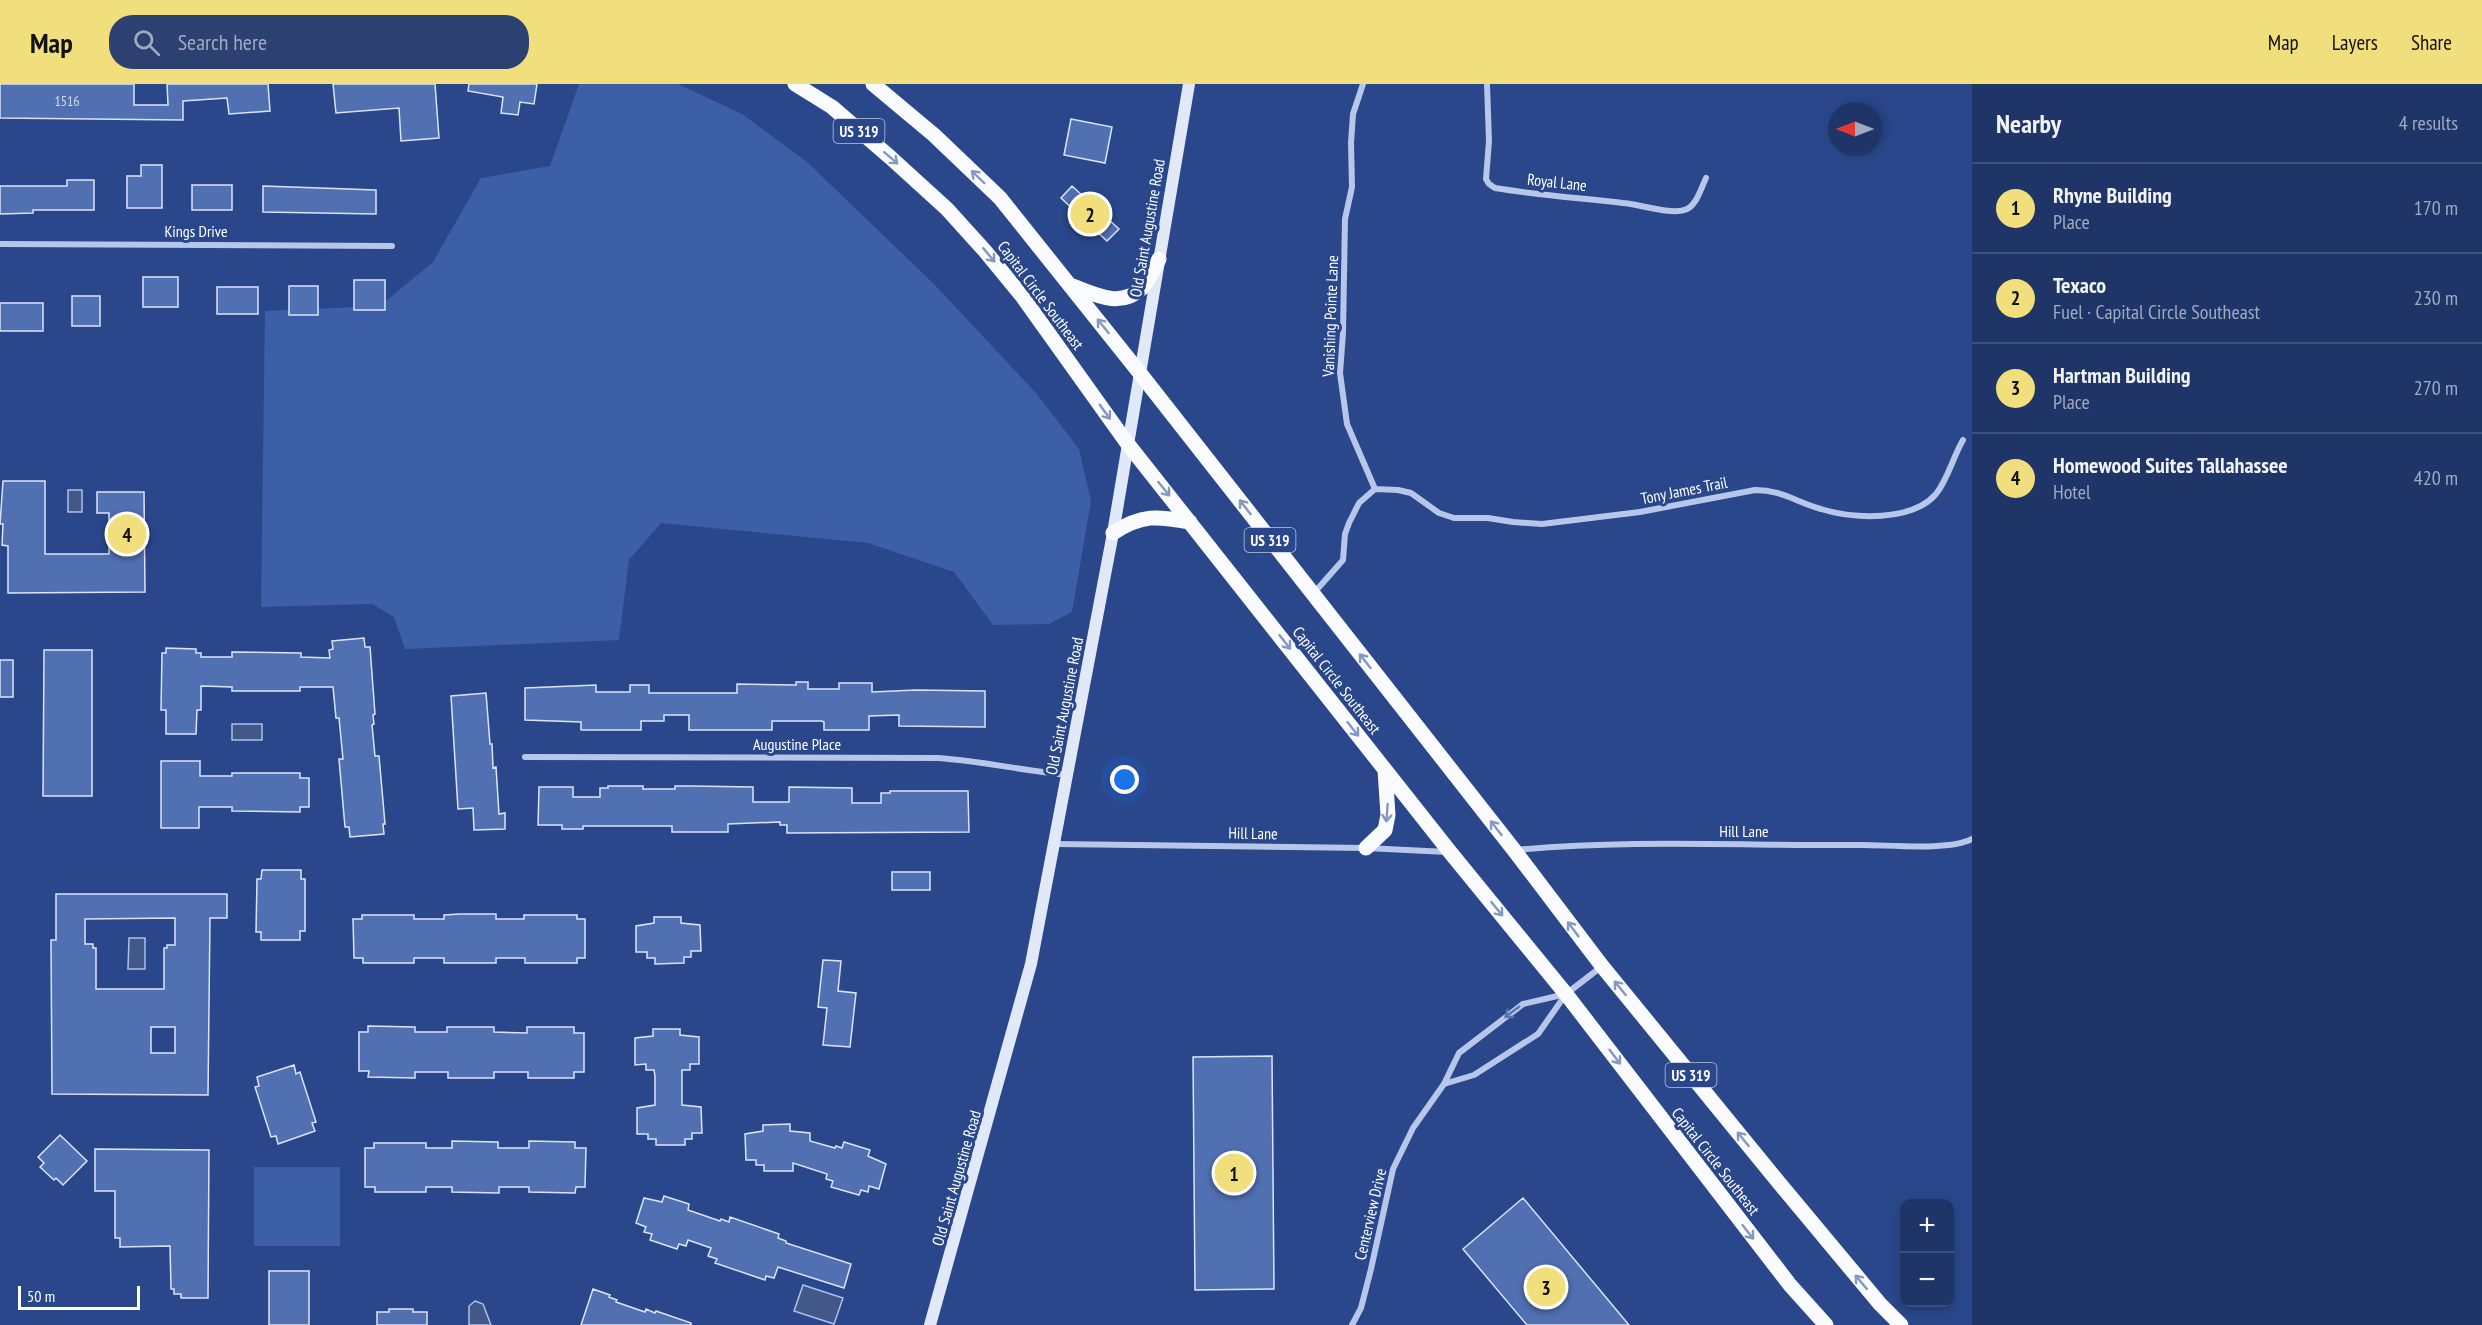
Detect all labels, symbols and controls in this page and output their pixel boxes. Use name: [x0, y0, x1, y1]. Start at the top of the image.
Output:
search box: [109, 15, 529, 69]
text: Map: [30, 24, 73, 61]
icon: search: [130, 26, 163, 59]
text: Search here: [178, 28, 267, 56]
text: Map: [2268, 29, 2299, 56]
text: Layers: [2332, 29, 2378, 56]
text: Share: [2411, 29, 2452, 56]
house number: 1516: [54, 92, 80, 110]
north arrow: [1828, 102, 1882, 156]
text: Nearby: [1996, 107, 2061, 140]
text: 4 results: [2399, 110, 2458, 136]
road number: US 319: [834, 119, 884, 143]
one-way arrow: [883, 151, 898, 165]
street label: Old Saint Augustine Road: [1125, 157, 1169, 299]
one-way arrow: [970, 169, 985, 184]
street label: Royal Lane: [1526, 169, 1588, 195]
text: Rhyne Building: [2053, 181, 2172, 209]
pin: 2: [1070, 192, 1110, 236]
text: 1: [2011, 195, 2020, 221]
text: 170 m: [2414, 195, 2458, 221]
text: Place: [2053, 209, 2090, 235]
street label: Kings Drive: [164, 221, 228, 241]
street label: Capital Circle Southeast: [993, 236, 1089, 354]
one-way arrow: [982, 247, 995, 263]
street label: Vanishing Pointe Lane: [1318, 255, 1342, 378]
text: Texaco: [2053, 271, 2106, 299]
text: 2: [2011, 285, 2020, 311]
text: 230 m: [2414, 285, 2458, 311]
text: Fuel · Capital Circle Southeast: [2053, 299, 2260, 325]
one-way arrow: [1096, 318, 1109, 334]
text: Hartman Building: [2053, 361, 2191, 389]
text: 3: [2011, 375, 2020, 401]
text: 270 m: [2414, 375, 2458, 401]
text: Place: [2053, 389, 2090, 415]
one-way arrow: [1099, 403, 1111, 419]
text: Homewood Suites Tallahassee: [2053, 451, 2288, 479]
text: 4: [2011, 465, 2020, 491]
text: 420 m: [2414, 465, 2458, 491]
street label: Tony James Trail: [1639, 472, 1729, 508]
text: Hotel: [2053, 479, 2091, 505]
one-way arrow: [1157, 481, 1170, 497]
one-way arrow: [1238, 500, 1251, 516]
pin: 4: [108, 512, 146, 556]
road number: US 319: [1244, 528, 1296, 552]
street label: Capital Circle Southeast: [1289, 622, 1386, 738]
one-way arrow: [1278, 634, 1291, 650]
street label: Old Saint Augustine Road: [1041, 635, 1087, 777]
one-way arrow: [1358, 654, 1371, 670]
one-way arrow: [1346, 720, 1359, 736]
street label: Augustine Place: [753, 734, 841, 754]
your location: [1110, 765, 1139, 794]
one-way arrow: [1381, 803, 1392, 822]
one-way arrow: [1490, 820, 1503, 836]
street label: Hill Lane: [1719, 821, 1769, 841]
street label: Hill Lane: [1228, 823, 1278, 843]
one-way arrow: [1490, 901, 1503, 917]
one-way arrow: [1567, 921, 1580, 937]
one-way arrow: [1613, 980, 1626, 996]
one-way arrow: [1504, 1005, 1520, 1018]
one-way arrow: [1608, 1049, 1621, 1065]
road number: US 319: [1666, 1063, 1716, 1087]
street label: Capital Circle Southeast: [1668, 1103, 1765, 1219]
street label: Old Saint Augustine Road: [927, 1108, 985, 1248]
one-way arrow: [1736, 1131, 1749, 1147]
pin: 1: [1214, 1150, 1254, 1196]
street label: Centerview Drive: [1350, 1166, 1390, 1262]
map controls: [1900, 1199, 1954, 1307]
button: +: [1900, 1199, 1954, 1253]
one-way arrow: [1742, 1224, 1755, 1240]
button: −: [1900, 1253, 1954, 1307]
pin: 3: [1526, 1264, 1566, 1310]
one-way arrow: [1855, 1274, 1868, 1290]
scale bar: [18, 1283, 140, 1310]
text: 50 m: [27, 1286, 55, 1306]

